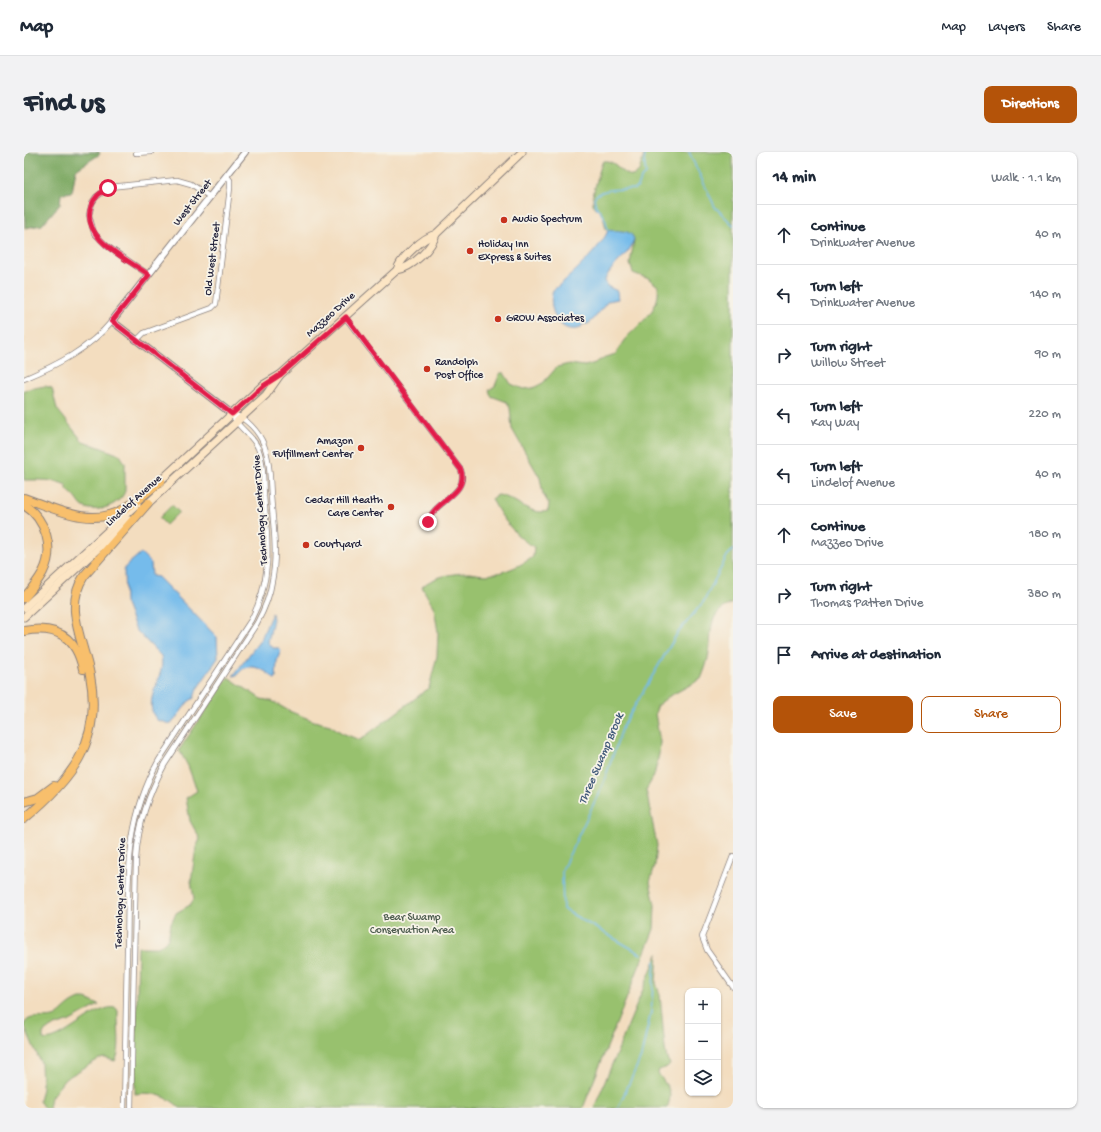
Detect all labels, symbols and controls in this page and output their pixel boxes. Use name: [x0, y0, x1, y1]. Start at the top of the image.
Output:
text: Map: [20, 16, 53, 39]
text: Map: [942, 19, 966, 36]
text: Layers: [988, 19, 1025, 36]
text: Share: [1047, 19, 1081, 36]
button: Directions: [984, 86, 1077, 123]
text: Find us: [24, 88, 104, 121]
text: 14 min: [773, 168, 816, 188]
text: Walk · 1.1 km: [991, 171, 1061, 186]
street label: West Street: [171, 176, 216, 229]
route start: [99, 179, 117, 197]
place label: Audio Spectrum: [512, 214, 582, 226]
marker: Audio Spectrum: [499, 215, 509, 225]
text: Continue: [811, 218, 865, 236]
street label: Old West Street: [203, 220, 224, 296]
icon: ahead: [773, 224, 795, 246]
text: 40 m: [1035, 227, 1061, 242]
text: Drinkwater Avenue: [811, 236, 915, 251]
place label: Holiday Inn Express & Suites: [478, 239, 552, 264]
marker: Holiday Inn Express & Suites: [465, 246, 475, 256]
text: Turn left: [811, 278, 862, 296]
icon: left: [773, 284, 795, 306]
text: 140 m: [1030, 287, 1061, 302]
street label: Mazzeo Drive: [304, 290, 358, 340]
text: Drinkwater Avenue: [811, 296, 915, 311]
place label: GROW Associates: [506, 313, 585, 325]
marker: GROW Associates: [493, 314, 503, 324]
text: Turn right: [811, 338, 871, 356]
icon: right: [773, 344, 795, 366]
text: 90 m: [1035, 347, 1061, 362]
text: Willow Street: [811, 356, 885, 371]
place label: Randolph Post Office: [434, 357, 483, 382]
marker: Randolph Post Office: [422, 364, 432, 374]
text: Turn left: [811, 398, 862, 416]
icon: left: [773, 404, 795, 426]
text: 220 m: [1029, 407, 1061, 422]
text: Kay Way: [811, 416, 860, 431]
place label: Amazon Fulfillment Center: [271, 436, 354, 461]
marker: Amazon Fulfillment Center: [356, 443, 366, 453]
street label: Technology Center Drive: [251, 454, 271, 566]
text: Turn left: [811, 458, 862, 476]
icon: left: [773, 464, 795, 486]
text: 40 m: [1035, 467, 1061, 482]
street label: Lindelof Avenue: [103, 472, 165, 529]
text: Lindelof Avenue: [811, 476, 895, 491]
place label: Cedar Hill Health Care Center: [305, 495, 384, 520]
marker: Cedar Hill Health Care Center: [386, 502, 396, 512]
route end: [419, 513, 437, 531]
text: Continue: [811, 518, 865, 536]
icon: ahead: [773, 524, 795, 546]
text: 180 m: [1029, 527, 1061, 542]
text: Mazzeo Drive: [811, 536, 884, 551]
place label: Courtyard: [314, 539, 363, 551]
marker: Courtyard: [301, 540, 311, 550]
text: Turn right: [811, 578, 871, 596]
icon: right: [773, 584, 795, 606]
text: 380 m: [1027, 587, 1061, 602]
text: Thomas Patten Drive: [811, 596, 923, 611]
icon: arrive: [773, 644, 795, 666]
text: Arrive at destination: [811, 646, 941, 664]
button: Save: [773, 696, 913, 733]
button: Share: [921, 696, 1061, 733]
water label: Three Swamp Brook: [577, 710, 628, 807]
street label: Technology Center Drive: [113, 837, 129, 949]
park label: Bear Swamp Conservation Area: [370, 912, 455, 937]
map controls: [685, 988, 721, 1096]
button: +: [685, 988, 721, 1024]
button: −: [685, 1024, 721, 1060]
button: layers: [685, 1060, 721, 1096]

